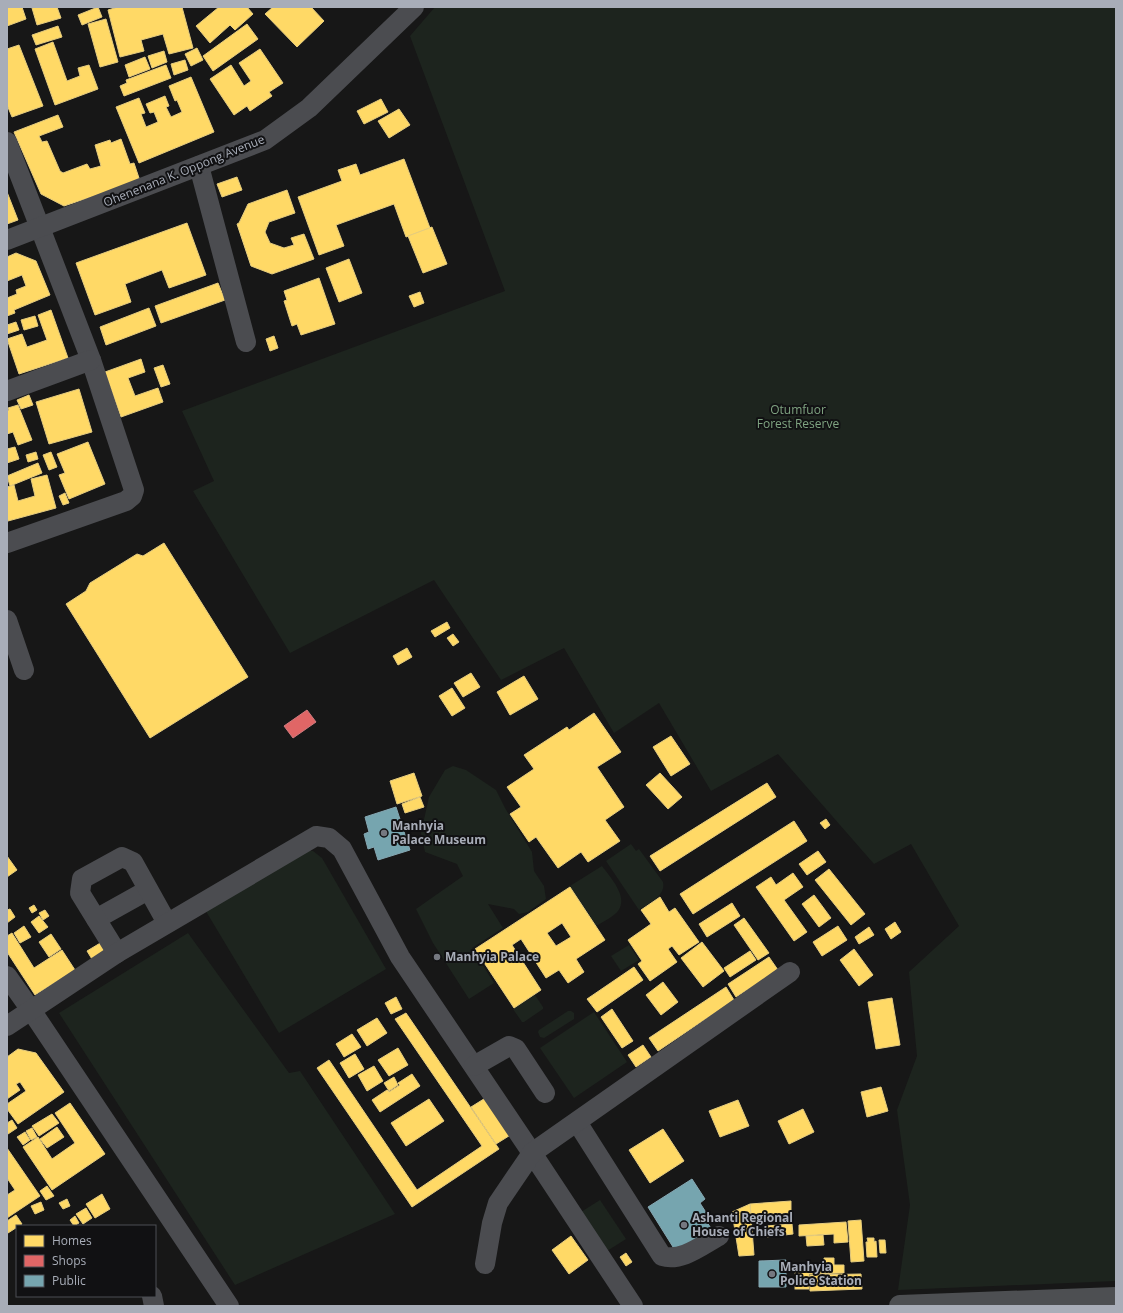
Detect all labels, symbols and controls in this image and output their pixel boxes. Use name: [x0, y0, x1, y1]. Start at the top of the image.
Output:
street label: Ohenenana K. Oppong Avenue: [101, 130, 267, 211]
park label: Otumfuor Forest Reserve: [757, 401, 839, 432]
place label: Manhyia Palace Museum: [392, 817, 486, 848]
marker: Manhyia Palace Museum: [379, 828, 389, 838]
place label: Manhyia Palace: [445, 948, 539, 965]
marker: Manhyia Palace: [432, 952, 442, 962]
place label: Ashanti Regional House of Chiefs: [692, 1209, 793, 1240]
marker: Ashanti Regional House of Chiefs: [679, 1220, 689, 1230]
legend: [16, 1225, 156, 1297]
text: Homes: [52, 1232, 92, 1249]
text: Shops: [52, 1252, 87, 1269]
place label: Manhyia Police Station: [780, 1258, 862, 1289]
marker: Manhyia Police Station: [767, 1269, 777, 1279]
text: Public: [52, 1272, 86, 1289]

